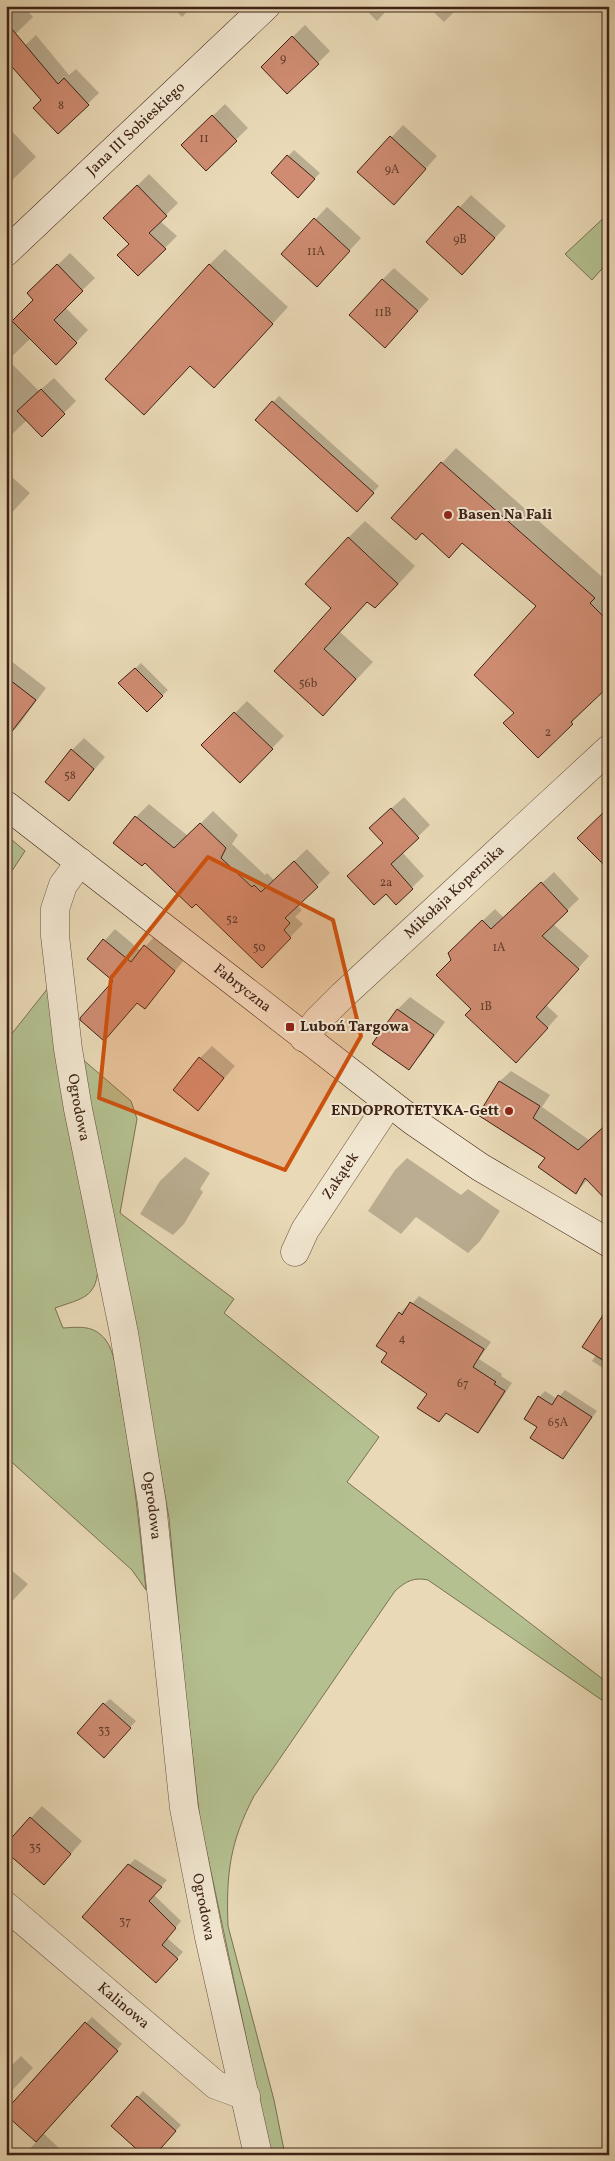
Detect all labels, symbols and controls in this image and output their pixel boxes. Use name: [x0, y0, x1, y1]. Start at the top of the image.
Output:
house number: 9: [280, 51, 286, 67]
street label: Jana III Sobieskiego: [82, 77, 190, 181]
house number: 8: [58, 98, 64, 114]
house number: 11: [199, 131, 209, 147]
house number: 9A: [385, 162, 400, 178]
house number: 9B: [453, 232, 467, 248]
house number: 11A: [307, 244, 325, 260]
house number: 11B: [375, 305, 391, 321]
place label: Basen Na Fali: [458, 505, 552, 526]
marker: Basen Na Fali: [442, 509, 454, 521]
house number: 56b: [299, 676, 318, 692]
house number: 2: [545, 725, 551, 741]
house number: 58: [64, 768, 76, 784]
street label: Mikołaja Kopernika: [400, 840, 509, 944]
house number: 2a: [380, 875, 392, 891]
house number: 52: [226, 912, 238, 928]
house number: 50: [253, 940, 265, 956]
house number: 1A: [492, 940, 506, 956]
street label: Fabryczna: [209, 959, 276, 1018]
house number: 1B: [480, 999, 492, 1015]
place label: Luboń Targowa: [300, 1017, 409, 1038]
marker: Luboń Targowa: [284, 1021, 296, 1033]
street label: Ogrodowa: [62, 1072, 95, 1143]
place label: ENDOPROTETYKA-Gett: [331, 1101, 499, 1122]
marker: ENDOPROTETYKA-Gett: [503, 1105, 515, 1117]
street label: Zakątek: [317, 1148, 364, 1204]
house number: 4: [398, 1331, 406, 1347]
house number: 67: [457, 1376, 469, 1392]
house number: 65A: [548, 1415, 569, 1431]
street label: Ogrodowa: [136, 1470, 166, 1541]
house number: 33: [98, 1723, 110, 1739]
house number: 35: [29, 1840, 41, 1856]
street label: Ogrodowa: [186, 1872, 220, 1943]
house number: 37: [119, 1914, 131, 1930]
street label: Kalinowa: [93, 1978, 154, 2034]

